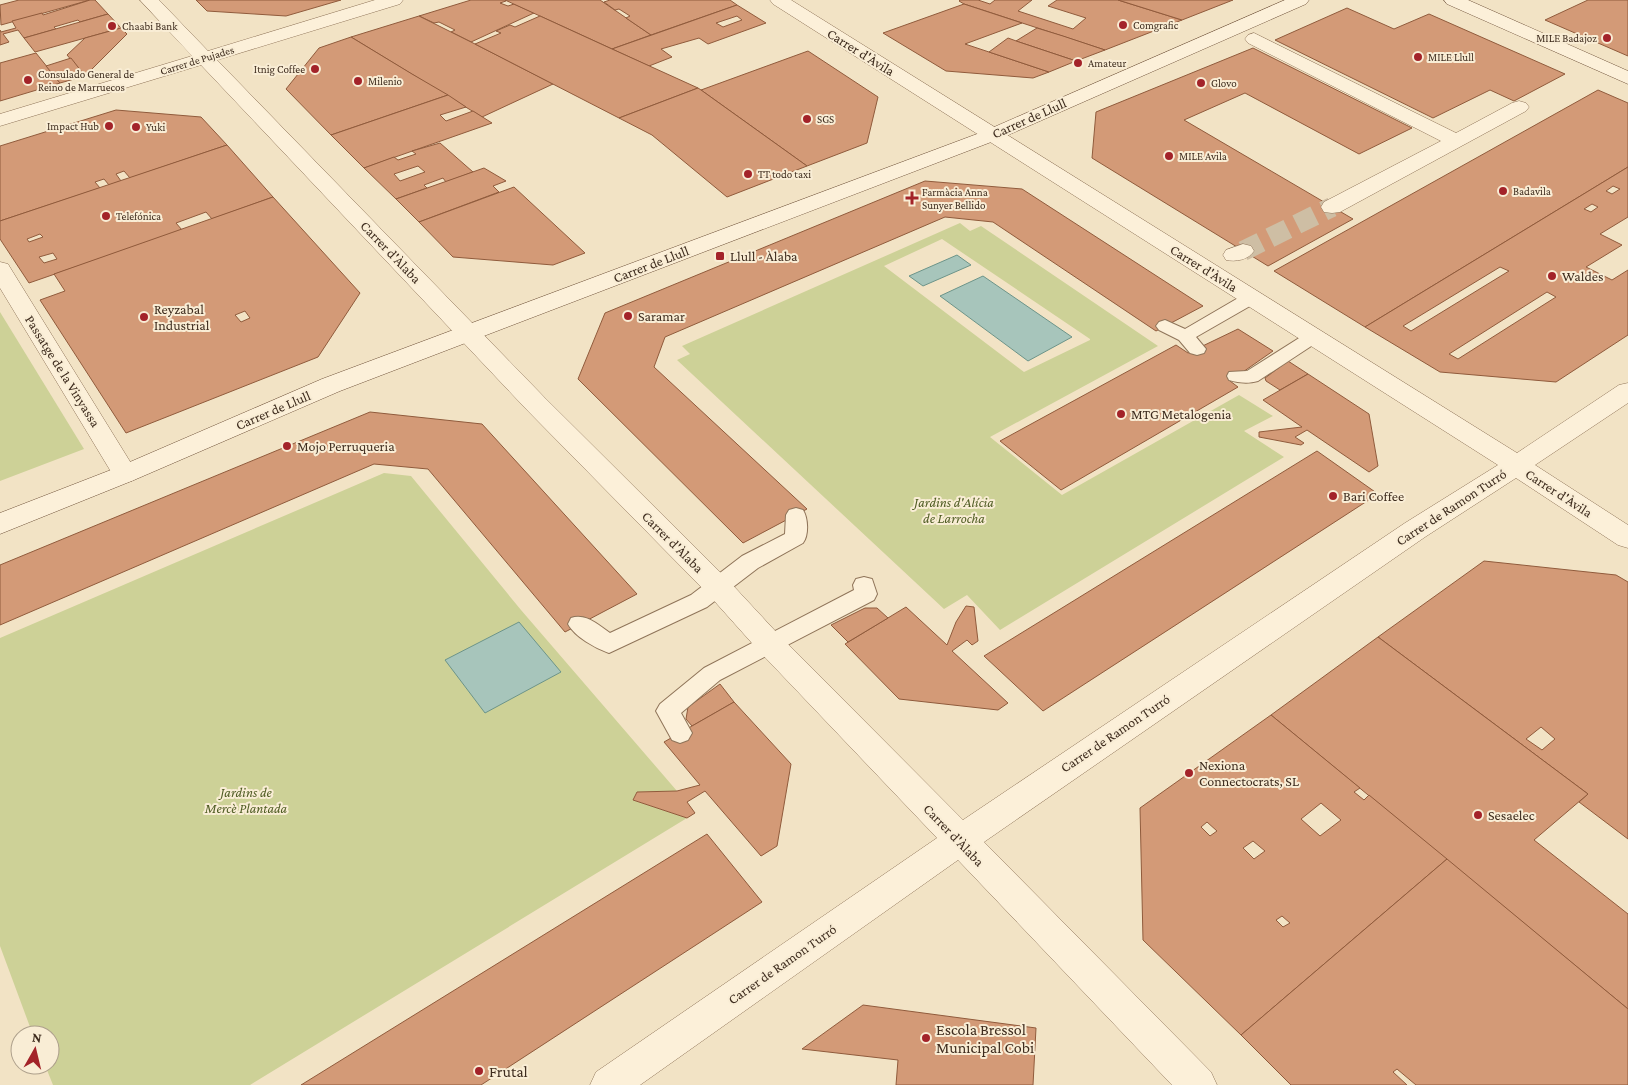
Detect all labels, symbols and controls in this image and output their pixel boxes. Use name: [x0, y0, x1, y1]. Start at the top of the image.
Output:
marker: Comgrafic: [1117, 19, 1129, 31]
place label: Comgrafic: [1133, 19, 1179, 32]
marker: Chaabi Bank: [106, 20, 118, 32]
place label: Chaabi Bank: [122, 20, 178, 32]
street label: Carrer d'Àvila: [824, 25, 898, 79]
place label: MILE Badajoz: [1536, 32, 1597, 45]
marker: MILE Badajoz: [1601, 32, 1613, 44]
street label: Carrer de Pujades: [159, 43, 236, 78]
marker: MILE Llull: [1412, 51, 1424, 63]
place label: MILE Llull: [1428, 51, 1474, 63]
marker: Amateur: [1072, 57, 1084, 69]
place label: Amateur: [1088, 57, 1126, 69]
place label: Itnig Coffee: [254, 63, 305, 76]
marker: Itnig Coffee: [309, 63, 321, 75]
place label: Consulado General de Reino de Marruecos: [38, 68, 134, 93]
marker: Consulado General de Reino de Marruecos: [22, 74, 34, 86]
marker: Milenio: [352, 75, 364, 87]
place label: Milenio: [368, 75, 403, 87]
marker: Glovo: [1195, 77, 1207, 89]
place label: Glovo: [1211, 77, 1237, 89]
street label: Carrer de Llull: [989, 94, 1069, 142]
marker: SGS: [801, 113, 813, 125]
place label: SGS: [817, 113, 834, 125]
place label: Impact Hub: [47, 120, 99, 133]
marker: Impact Hub: [103, 120, 115, 132]
marker: Yuki: [130, 121, 142, 133]
place label: Yuki: [146, 121, 165, 133]
marker: MILE Avila: [1163, 150, 1175, 162]
place label: MILE Avila: [1179, 150, 1227, 162]
marker: TT todo taxi: [742, 168, 754, 180]
place label: TT todo taxi: [758, 168, 811, 180]
marker: Badavila: [1497, 185, 1509, 197]
place label: Badavila: [1513, 185, 1551, 197]
place label: Farmàcia Anna Sunyer Bellido: [922, 186, 988, 212]
marker: Farmàcia Anna Sunyer Bellido: [906, 192, 918, 204]
marker: Telefónica: [100, 210, 112, 222]
place label: Telefónica: [116, 210, 161, 222]
street label: Carrer d'Àlaba: [357, 218, 425, 287]
street label: Carrer d'Àvila: [1167, 241, 1241, 295]
street label: Carrer de Llull: [611, 242, 691, 286]
place label: Llull - Àlaba: [730, 248, 798, 264]
marker: Llull - Àlaba: [714, 250, 726, 262]
place label: Waldes: [1562, 268, 1603, 284]
marker: Waldes: [1546, 270, 1558, 282]
place label: Reyzabal Industrial: [154, 301, 210, 333]
place label: Saramar: [638, 308, 685, 324]
marker: Saramar: [622, 310, 634, 322]
marker: Reyzabal Industrial: [138, 311, 150, 323]
street label: Passatge de la Vinyassa: [22, 312, 104, 430]
street label: Carrer de Llull: [233, 387, 313, 433]
place label: MTG Metalogenia: [1131, 406, 1232, 422]
marker: MTG Metalogenia: [1115, 408, 1127, 420]
place label: Mojo Perruqueria: [297, 438, 395, 455]
marker: Mojo Perruqueria: [281, 440, 293, 452]
street label: Carrer de Ramon Turró: [1393, 465, 1509, 549]
street label: Carrer d'Àvila: [1523, 465, 1596, 521]
place label: Bari Coffee: [1343, 488, 1404, 504]
marker: Bari Coffee: [1327, 490, 1339, 502]
park label: Jardins d'Alícia de Larrocha: [911, 494, 994, 526]
street label: Carrer d'Àlaba: [639, 508, 707, 576]
street label: Carrer de Ramon Turró: [1057, 690, 1173, 775]
place label: Nexiona Connectocrats, SL: [1199, 757, 1299, 789]
marker: Nexiona Connectocrats, SL: [1183, 767, 1195, 779]
park label: Jardins de Mercè Plantada: [204, 784, 288, 816]
street label: Carrer d'Àlaba: [920, 801, 988, 870]
place label: Sesaelec: [1488, 807, 1535, 823]
marker: Sesaelec: [1472, 809, 1484, 821]
street label: Carrer de Ramon Turró: [725, 921, 839, 1007]
place label: Escola Bressol Municipal Cobi: [936, 1021, 1034, 1057]
north arrow: [10, 1025, 60, 1075]
text: N: [31, 1029, 43, 1046]
marker: Escola Bressol Municipal Cobi: [920, 1032, 932, 1044]
place label: Frutal: [489, 1063, 528, 1080]
marker: Frutal: [473, 1065, 485, 1077]

